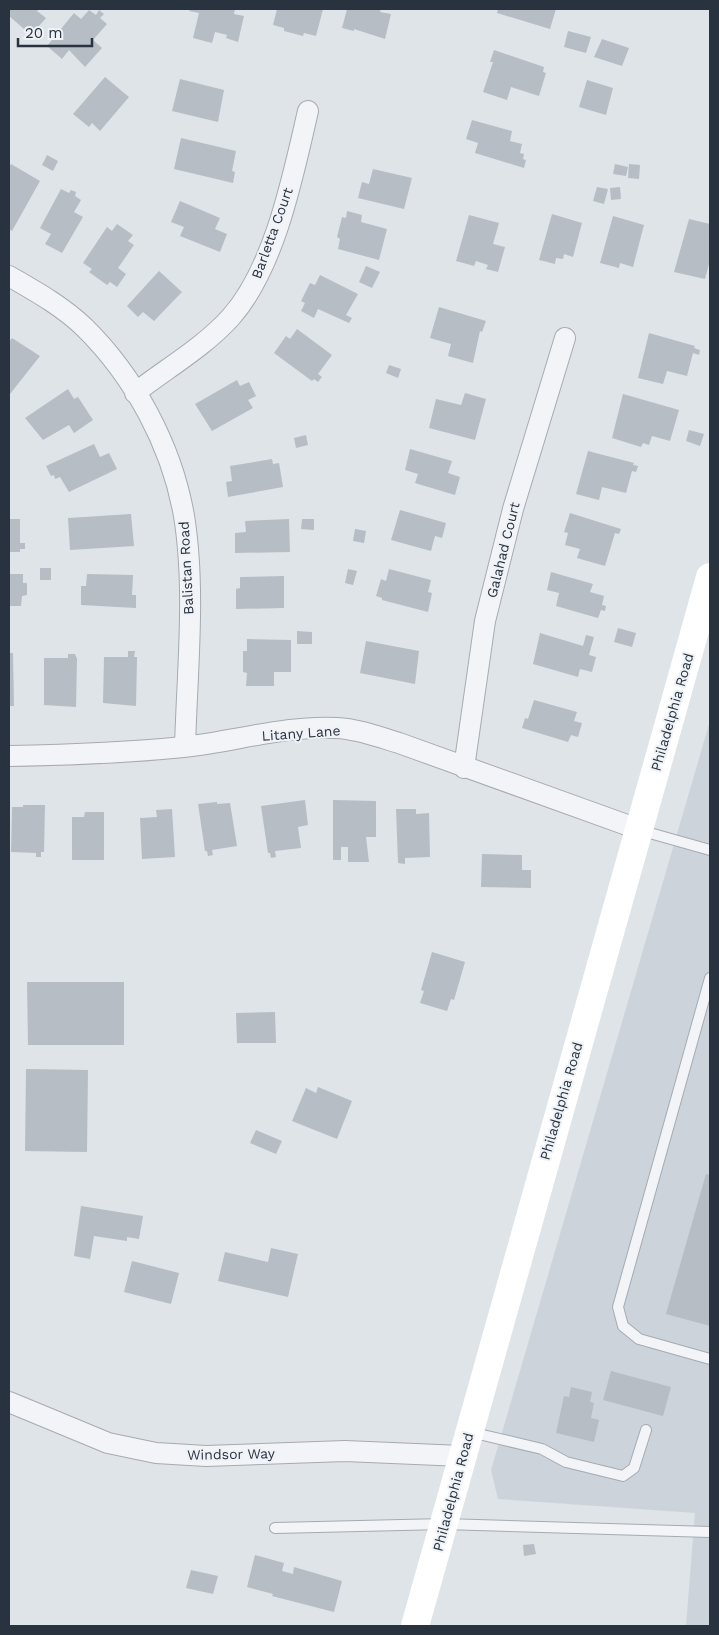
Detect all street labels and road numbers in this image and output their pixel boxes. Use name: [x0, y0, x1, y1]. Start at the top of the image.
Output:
street label: Barletta Court: [248, 185, 296, 281]
street label: Galahad Court: [483, 500, 523, 600]
street label: Balistan Road: [176, 521, 196, 615]
street label: Philadelphia Road: [647, 651, 697, 773]
street label: Litany Lane: [261, 722, 341, 744]
street label: Philadelphia Road: [536, 1040, 586, 1162]
street label: Philadelphia Road: [429, 1431, 477, 1553]
street label: Windsor Way: [187, 1445, 276, 1463]

